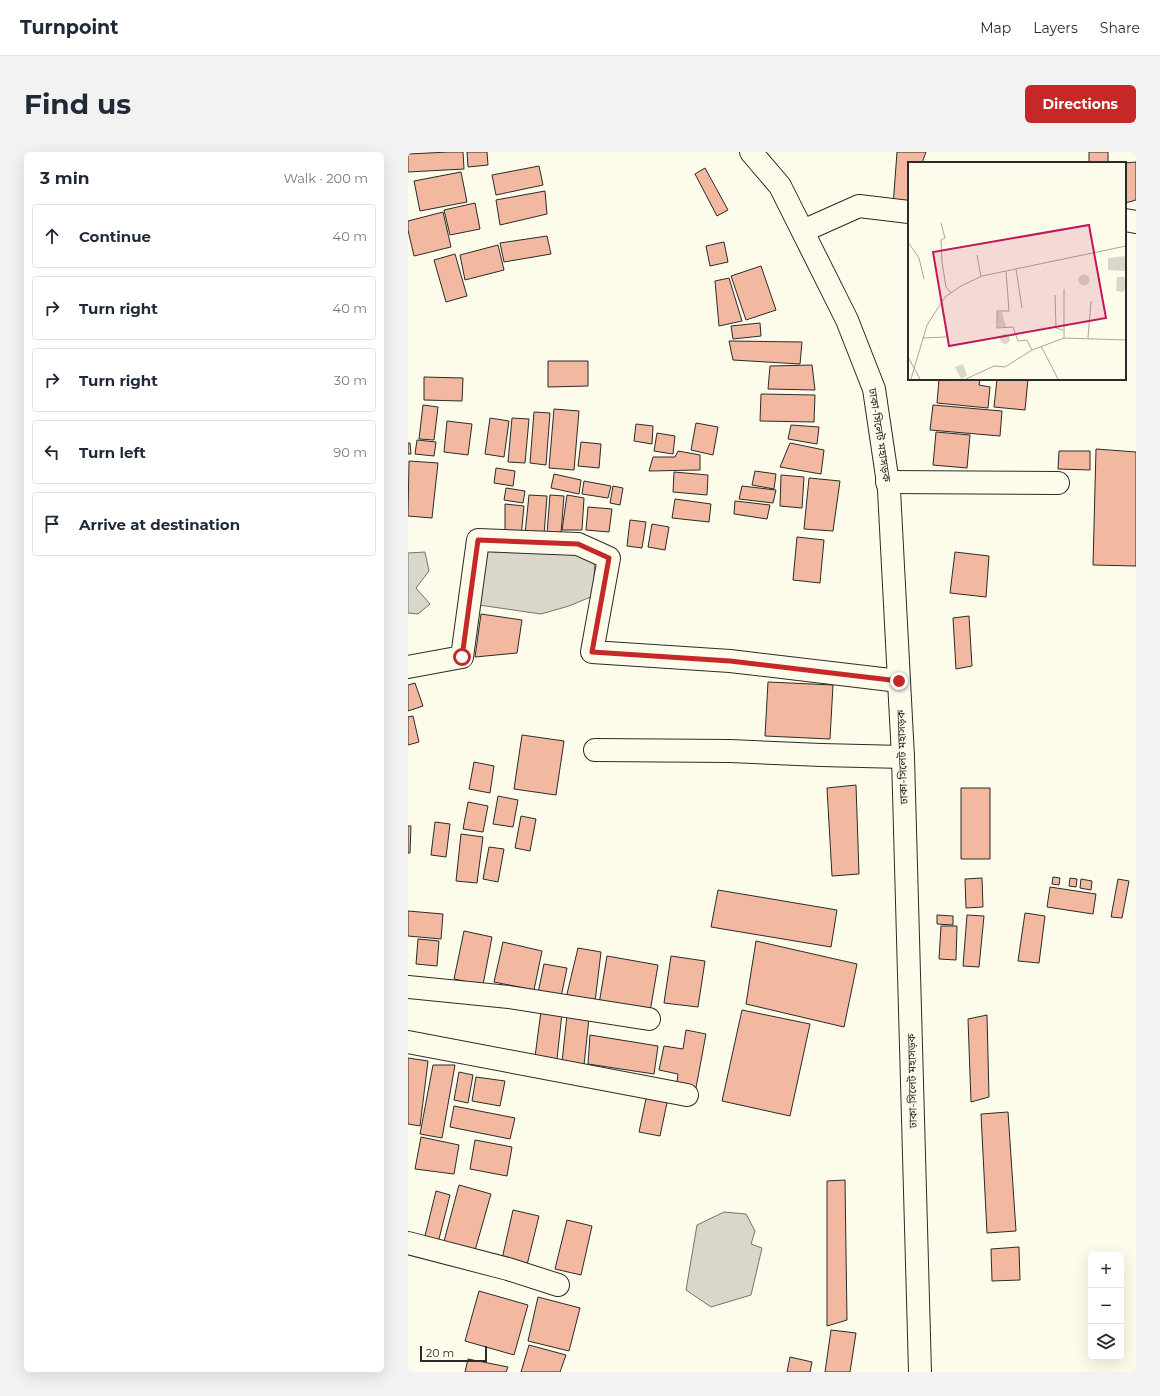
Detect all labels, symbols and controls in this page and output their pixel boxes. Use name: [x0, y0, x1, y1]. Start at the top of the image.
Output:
text: Turnpoint: [20, 16, 119, 39]
text: Map: [980, 19, 1011, 37]
text: Layers: [1033, 19, 1078, 37]
text: Share: [1100, 19, 1140, 37]
button: Directions: [1025, 85, 1136, 123]
text: Find us: [24, 87, 131, 121]
inset map: [908, 162, 1126, 380]
text: 3 min: [40, 168, 90, 188]
text: Walk · 200 m: [283, 170, 368, 186]
icon: ahead: [41, 225, 63, 247]
text: Continue: [79, 227, 151, 246]
text: 40 m: [333, 228, 367, 244]
icon: right: [41, 297, 63, 319]
text: Turn right: [79, 299, 158, 318]
text: 40 m: [333, 300, 367, 316]
icon: right: [41, 369, 63, 391]
text: Turn right: [79, 371, 158, 390]
text: 30 m: [334, 372, 367, 388]
street label: ঢাকা-সিলেট মহাসড়ক: [866, 386, 894, 483]
icon: left: [41, 441, 63, 463]
text: Turn left: [79, 443, 146, 462]
text: 90 m: [333, 444, 367, 460]
icon: arrive: [41, 513, 63, 535]
text: Arrive at destination: [79, 515, 240, 534]
route start: [453, 648, 471, 666]
route end: [890, 672, 908, 690]
street label: ঢাকা-সিলেট মহাসড়ক: [893, 709, 911, 806]
street label: ঢাকা-সিলেট মহাসড়ক: [904, 1033, 920, 1129]
map controls: [1088, 1252, 1124, 1360]
button: +: [1088, 1252, 1124, 1288]
button: −: [1088, 1288, 1124, 1324]
button: layers: [1088, 1324, 1124, 1360]
scale bar: [420, 1344, 487, 1363]
text: 20 m: [426, 1346, 454, 1360]

